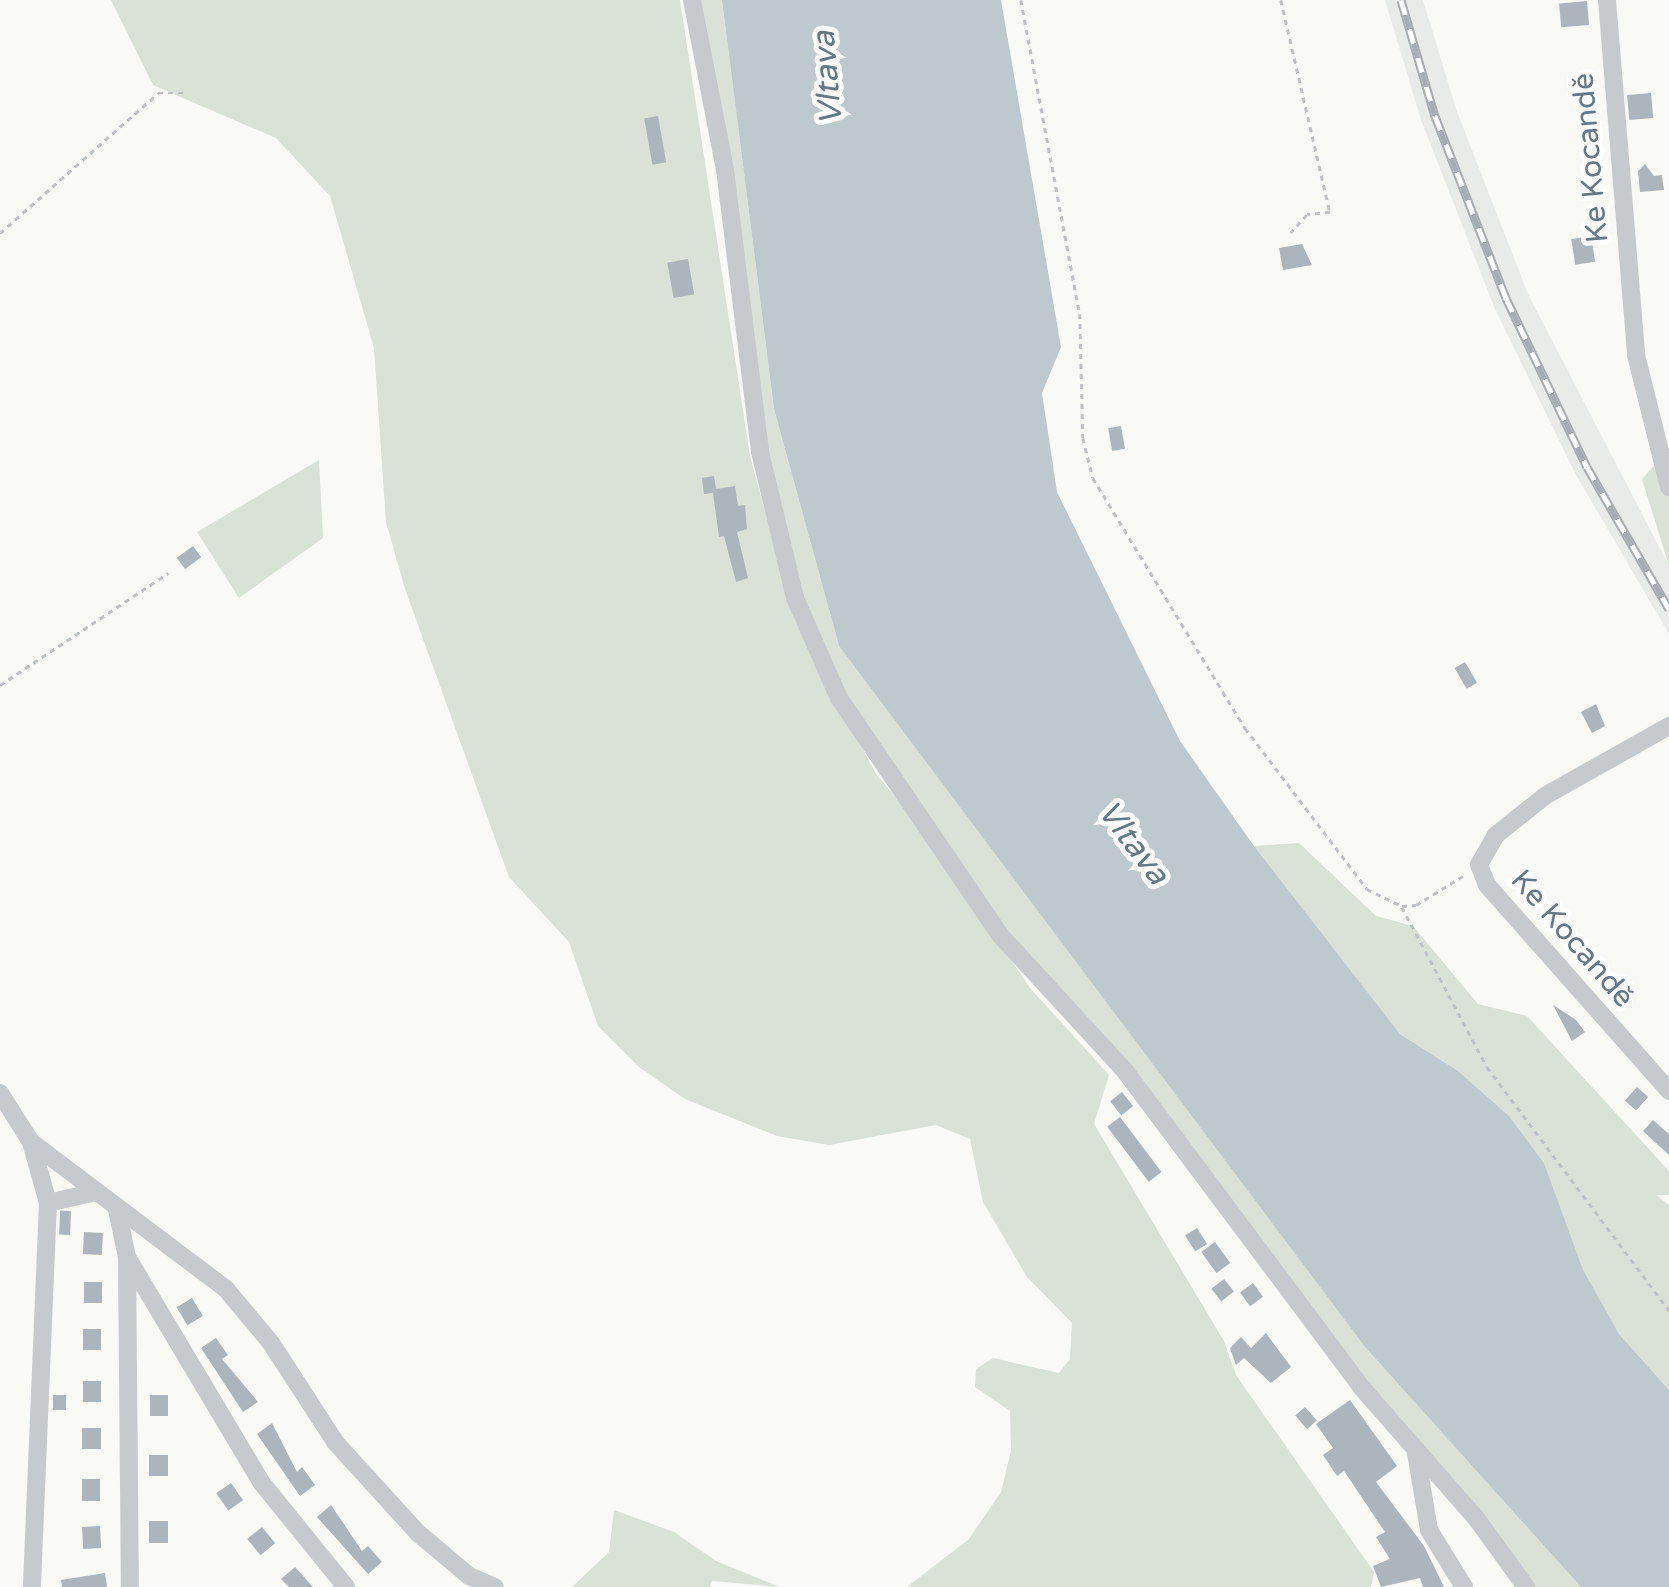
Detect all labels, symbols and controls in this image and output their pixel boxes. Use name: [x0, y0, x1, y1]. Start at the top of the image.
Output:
water label: Vltava: [805, 29, 851, 127]
street label: Ke Kocandě: [1566, 72, 1616, 244]
water label: Vltava: [1089, 794, 1177, 892]
street label: Ke Kocandě: [1503, 863, 1641, 1015]

